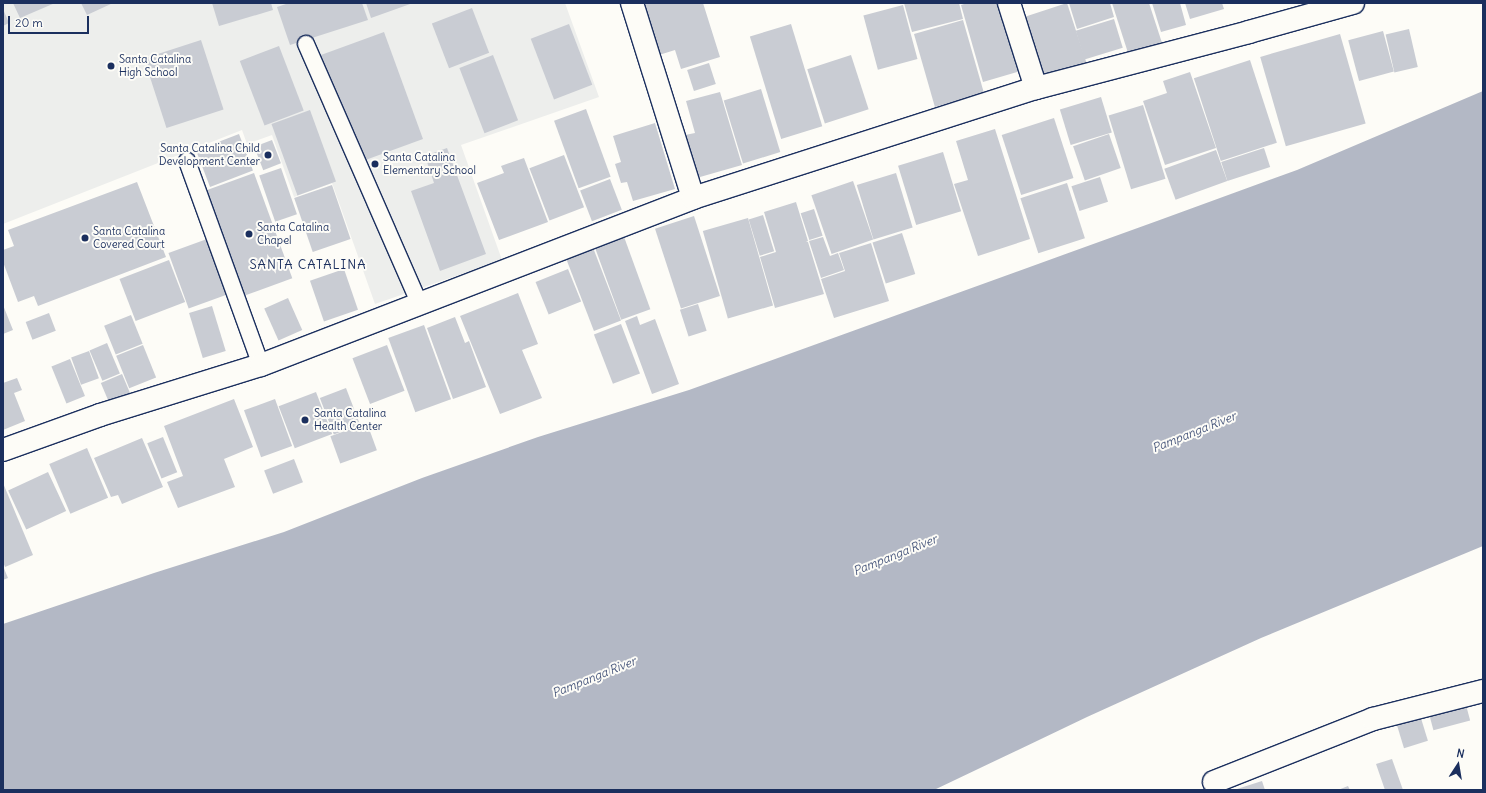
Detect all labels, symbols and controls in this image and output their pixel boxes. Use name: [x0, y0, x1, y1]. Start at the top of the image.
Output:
scale bar: [10, 8, 91, 34]
text: 20 m: [15, 15, 43, 30]
place label: Santa Catalina High School: [119, 53, 191, 79]
marker: Santa Catalina High School: [106, 61, 116, 71]
place label: Santa Catalina Child Development Center: [159, 142, 260, 168]
marker: Santa Catalina Child Development Center: [263, 150, 273, 160]
place label: Santa Catalina Elementary School: [383, 151, 476, 177]
marker: Santa Catalina Elementary School: [370, 159, 380, 169]
place label: Santa Catalina Chapel: [257, 221, 329, 247]
place label: Santa Catalina Covered Court: [93, 225, 165, 251]
marker: Santa Catalina Chapel: [244, 229, 254, 239]
marker: Santa Catalina Covered Court: [80, 233, 90, 243]
district label: SANTA CATALINA: [249, 257, 367, 273]
place label: Santa Catalina Health Center: [314, 407, 386, 433]
water label: Pampanga River: [1150, 409, 1238, 455]
marker: Santa Catalina Health Center: [299, 414, 311, 426]
water label: Pampanga River: [851, 532, 939, 578]
water label: Pampanga River: [550, 654, 638, 700]
north arrow: [1438, 745, 1478, 785]
text: N: [1455, 746, 1466, 761]

